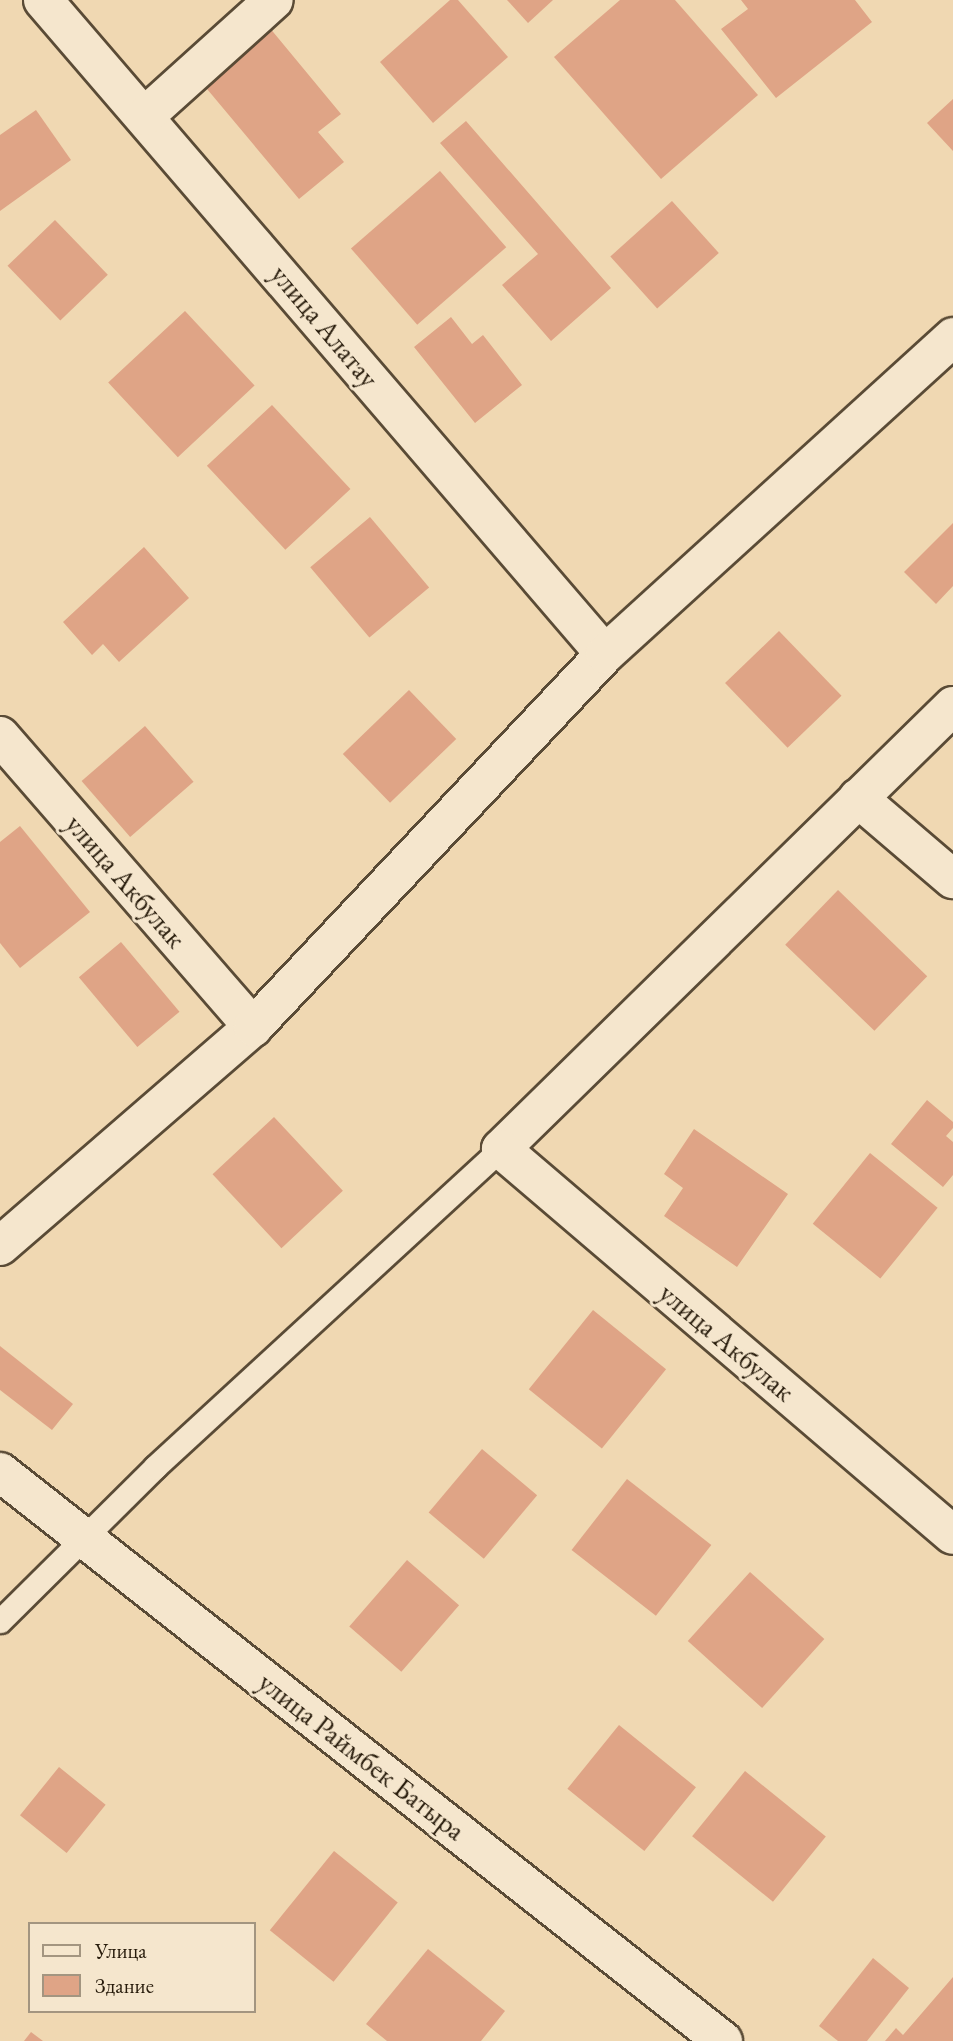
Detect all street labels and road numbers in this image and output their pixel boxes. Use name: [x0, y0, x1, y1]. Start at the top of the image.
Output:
street label: улица Алатау: [264, 258, 386, 394]
street label: улица Акбулак: [59, 807, 193, 955]
street label: улица Акбулак: [653, 1276, 801, 1408]
street label: улица Раймбек Батыра: [252, 1665, 472, 1847]

